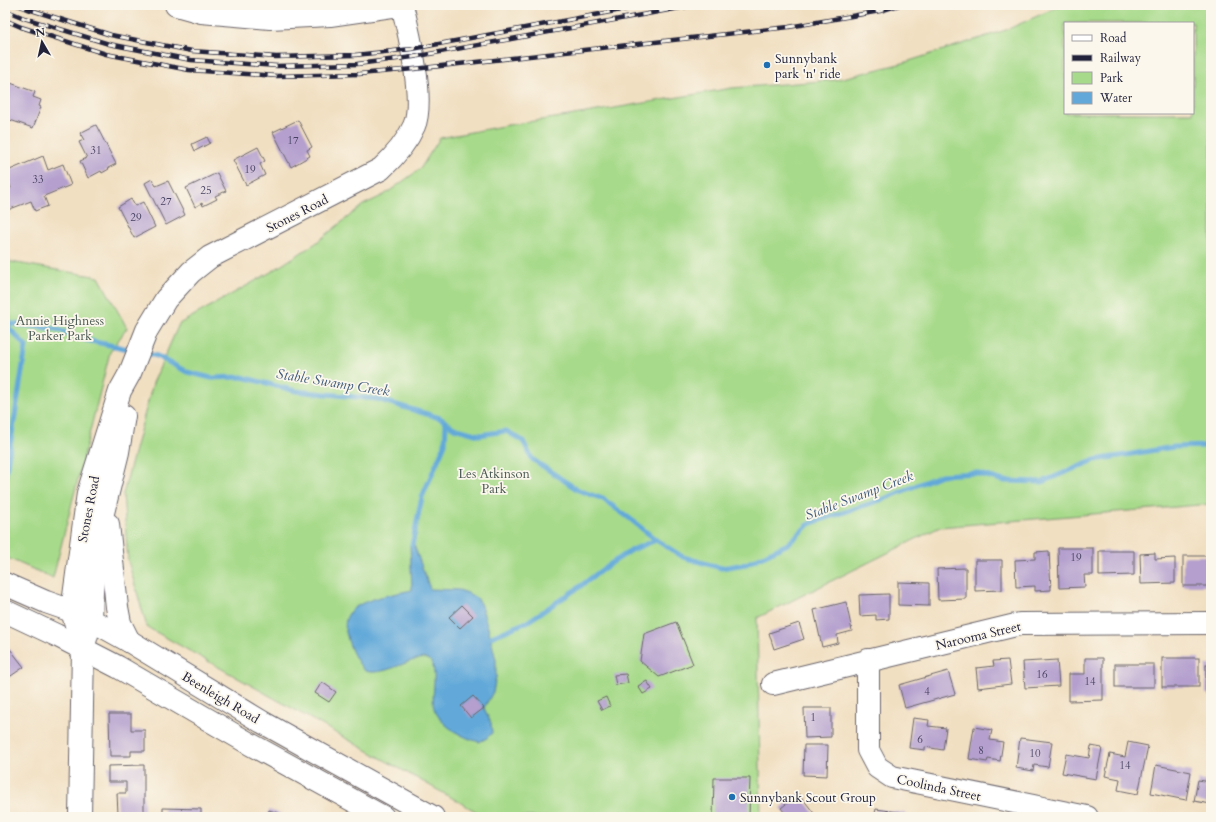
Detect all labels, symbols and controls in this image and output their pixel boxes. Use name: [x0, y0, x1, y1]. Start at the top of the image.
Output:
north arrow: [22, 22, 62, 62]
legend: [1064, 22, 1194, 114]
text: N: [35, 24, 47, 41]
text: Road: [1100, 30, 1127, 46]
place label: Sunnybank park 'n' ride: [775, 50, 841, 83]
text: Railway: [1100, 50, 1142, 66]
marker: Sunnybank park 'n' ride: [762, 60, 772, 70]
text: Park: [1100, 70, 1124, 86]
text: Water: [1099, 90, 1133, 106]
house number: 17: [287, 133, 299, 148]
house number: 31: [90, 143, 102, 158]
house number: 19: [244, 162, 256, 177]
house number: 33: [32, 172, 44, 187]
house number: 25: [200, 183, 212, 198]
street label: Stones Road: [263, 191, 332, 237]
house number: 27: [160, 194, 172, 209]
house number: 29: [130, 210, 142, 225]
park label: Annie Highness Parker Park: [16, 312, 104, 345]
water label: Stable Swamp Creek: [275, 364, 391, 401]
park label: Les Atkinson Park: [458, 465, 530, 498]
water label: Stable Swamp Creek: [802, 466, 916, 525]
street label: Stones Road: [74, 474, 104, 544]
house number: 19: [1070, 550, 1082, 565]
street label: Narooma Street: [934, 617, 1023, 655]
house number: 16: [1036, 667, 1048, 682]
street label: Beenleigh Road: [178, 668, 263, 728]
house number: 14: [1084, 674, 1096, 689]
house number: 4: [924, 684, 930, 699]
house number: 1: [810, 710, 816, 725]
house number: 6: [917, 732, 923, 747]
house number: 8: [978, 743, 984, 758]
house number: 10: [1029, 746, 1041, 761]
house number: 14: [1119, 758, 1131, 773]
street label: Coolinda Street: [895, 770, 983, 806]
place label: Sunnybank Scout Group: [740, 789, 876, 807]
marker: Sunnybank Scout Group: [727, 792, 737, 802]

